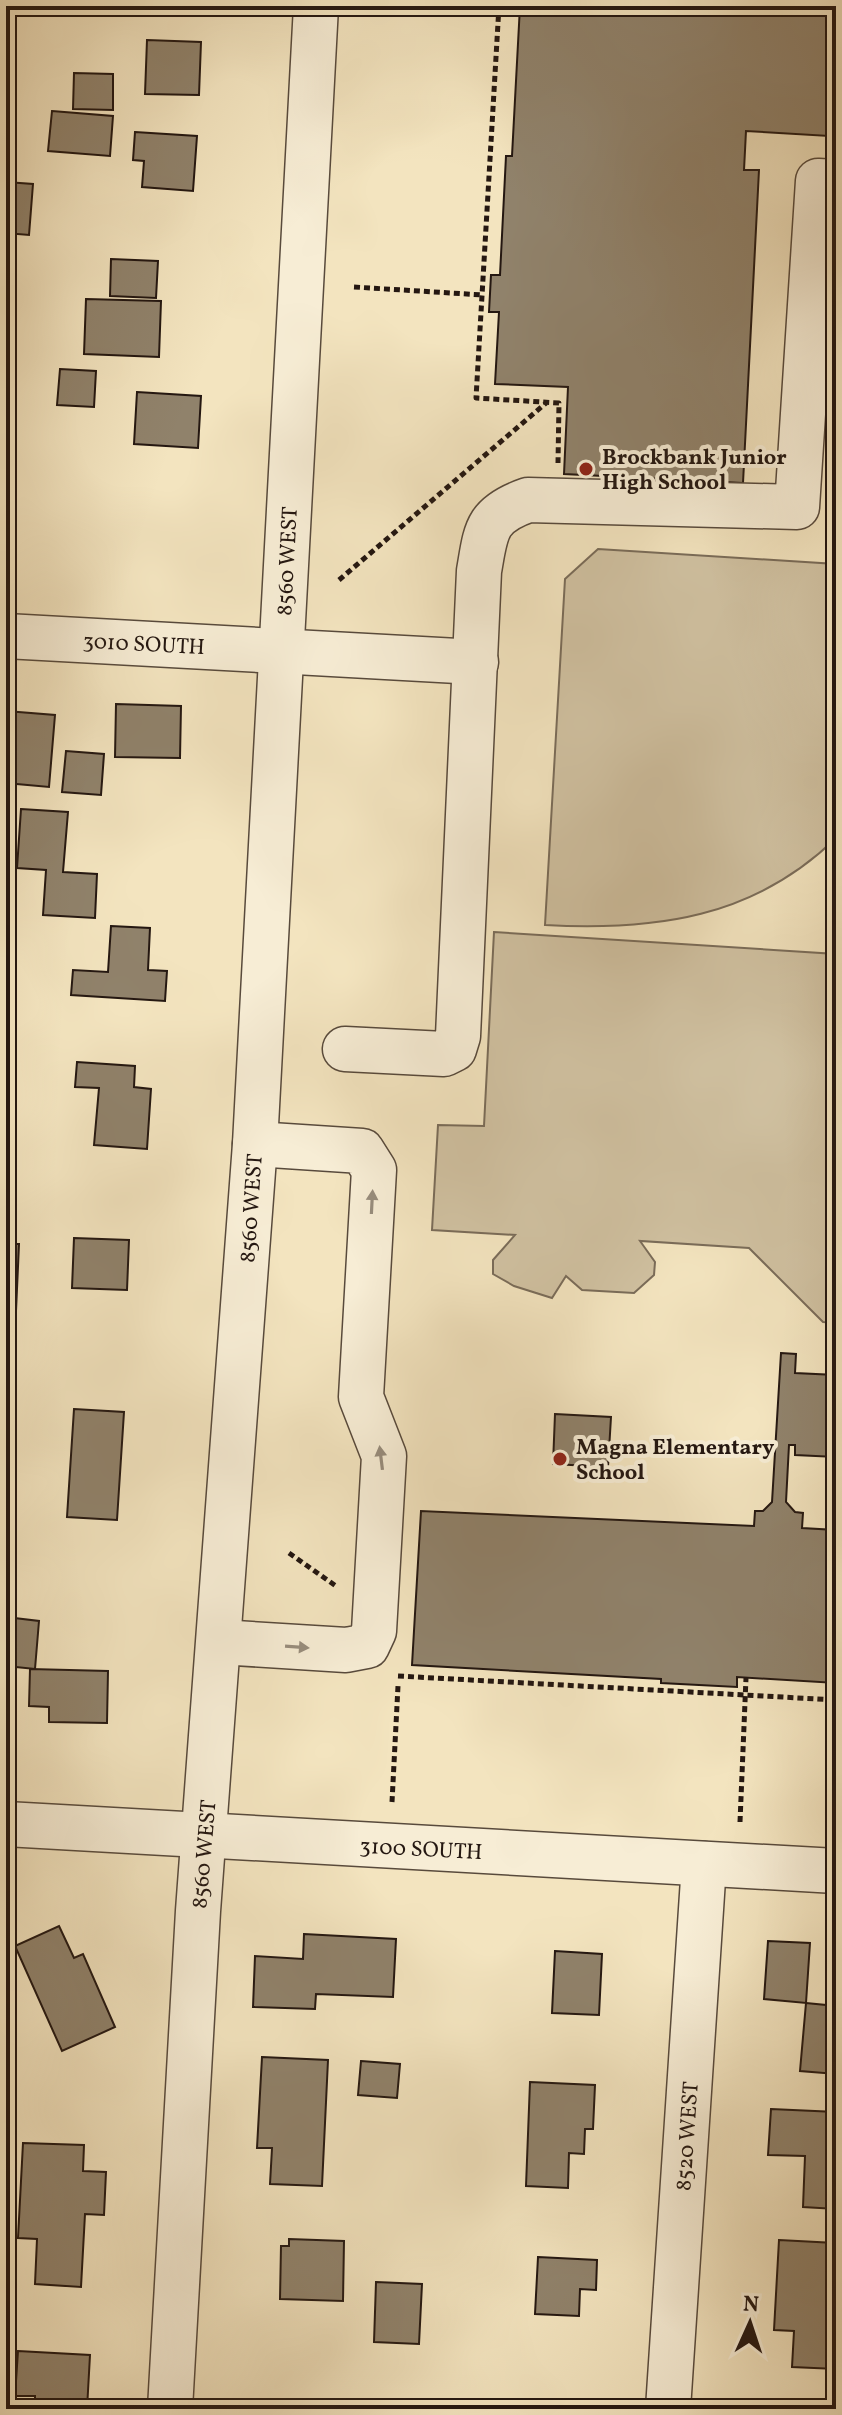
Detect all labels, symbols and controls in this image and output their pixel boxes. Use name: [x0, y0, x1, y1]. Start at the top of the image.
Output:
place label: Brockbank Junior High School: [602, 443, 787, 499]
marker: Brockbank Junior High School: [577, 460, 595, 478]
street label: 8560 WEST: [270, 506, 307, 616]
street label: 3010 SOUTH: [82, 627, 206, 664]
street label: 8560 WEST: [233, 1153, 272, 1264]
one-way arrow: [366, 1190, 379, 1215]
place label: Magna Elementary School: [576, 1433, 775, 1489]
one-way arrow: [375, 1446, 388, 1471]
marker: Magna Elementary School: [551, 1450, 569, 1468]
one-way arrow: [285, 1641, 310, 1654]
street label: 8560 WEST: [185, 1798, 226, 1910]
street label: 3100 SOUTH: [359, 1832, 483, 1869]
street label: 8520 WEST: [669, 2080, 708, 2192]
north arrow: [710, 2283, 790, 2363]
text: N: [742, 2290, 760, 2321]

